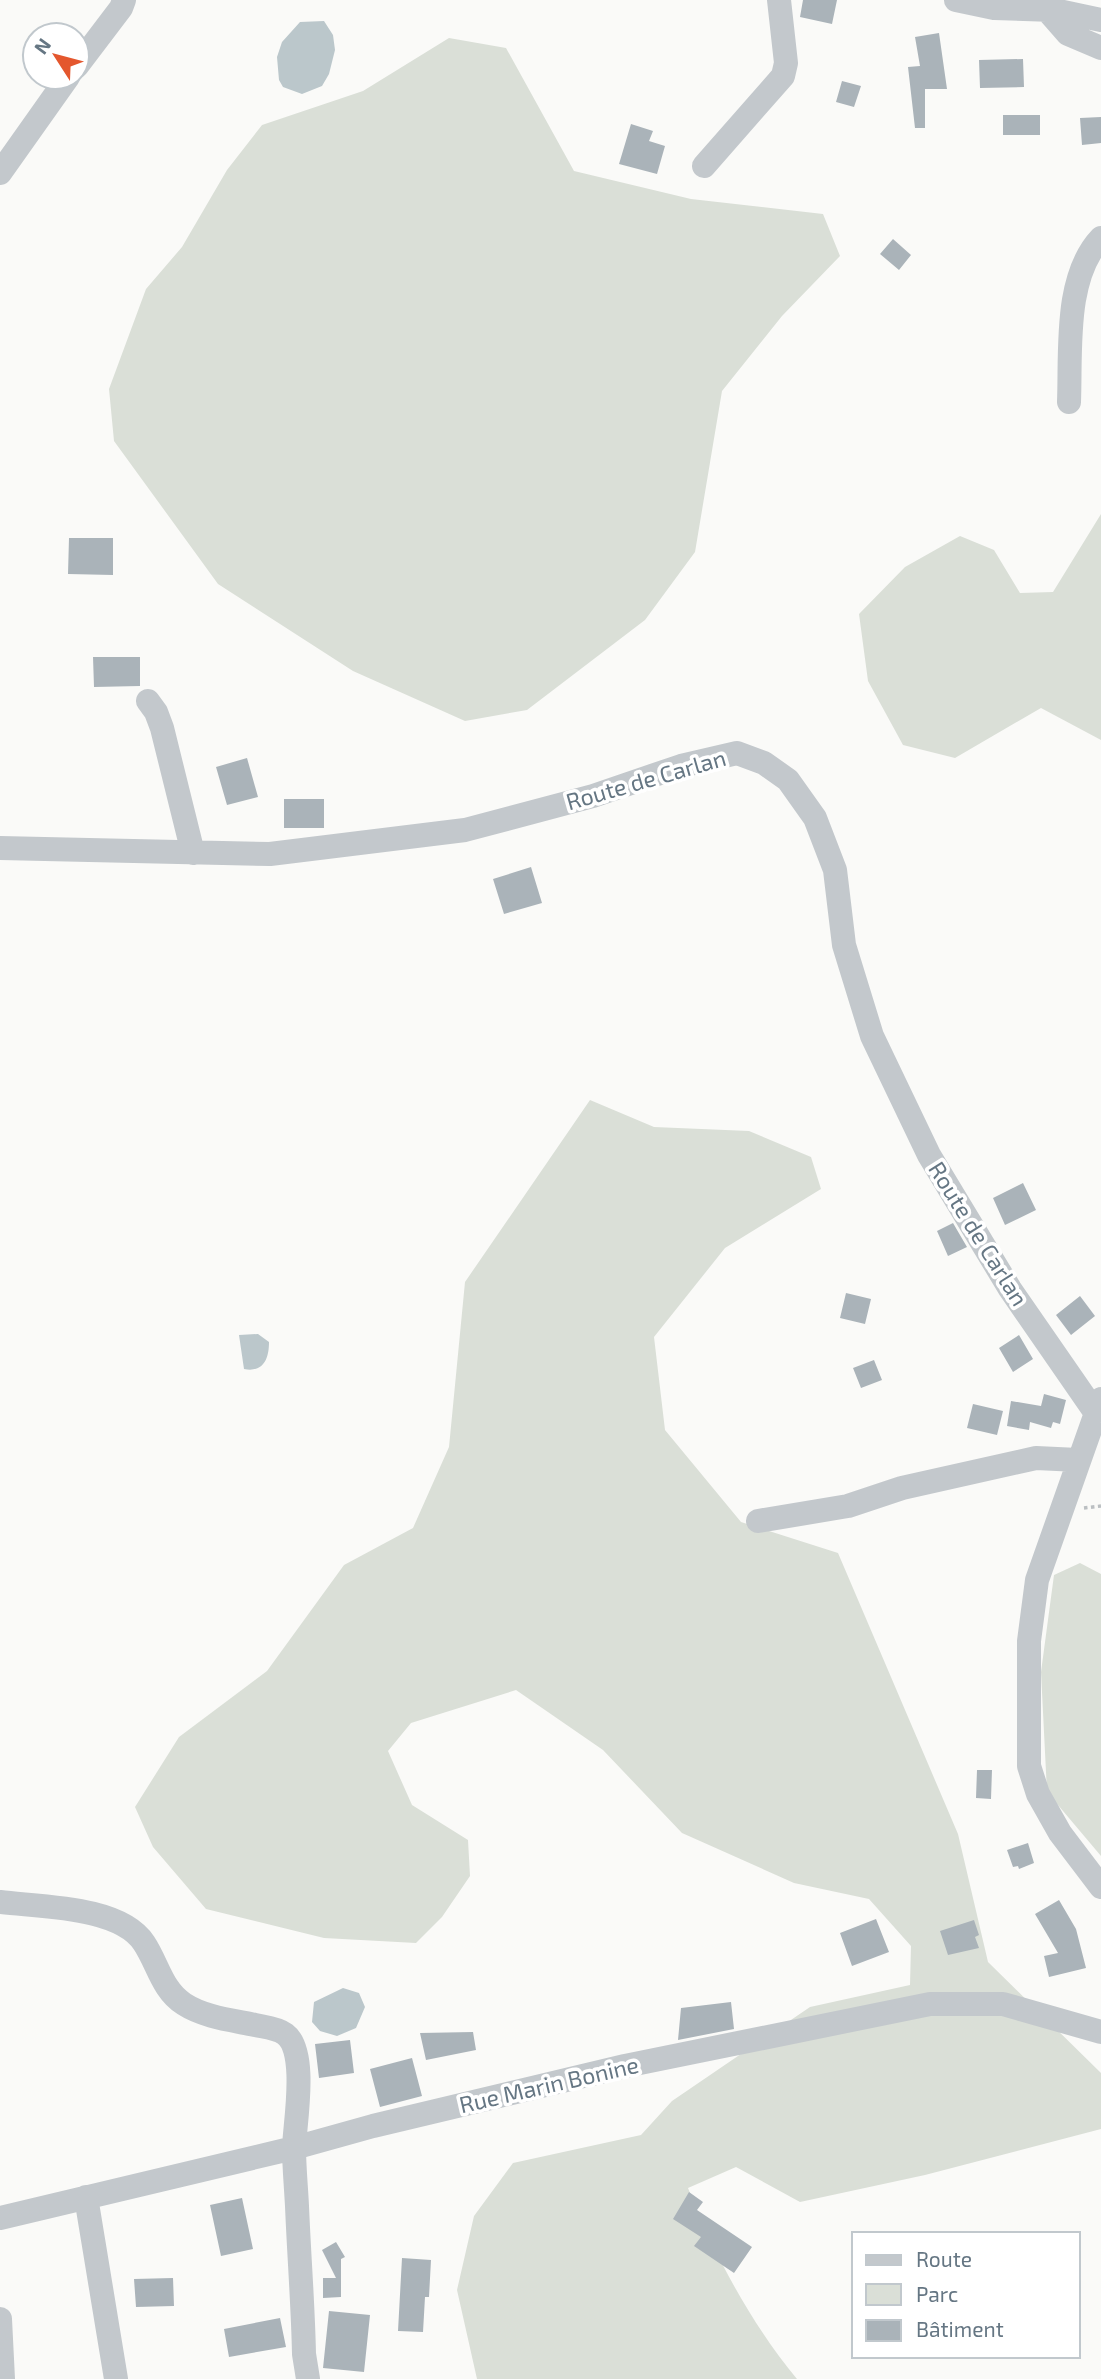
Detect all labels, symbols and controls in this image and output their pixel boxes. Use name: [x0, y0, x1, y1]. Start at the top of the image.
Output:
north arrow: [21, 21, 91, 91]
text: N: [29, 33, 55, 58]
street label: Route de Carlan: [563, 743, 729, 815]
street label: Route de Carlan: [923, 1156, 1034, 1311]
street label: Rue Marin Bonine: [456, 2050, 641, 2118]
legend: [852, 2232, 1080, 2358]
text: Route: [916, 2246, 972, 2271]
text: Parc: [916, 2281, 958, 2306]
text: Bâtiment: [916, 2316, 1004, 2341]

